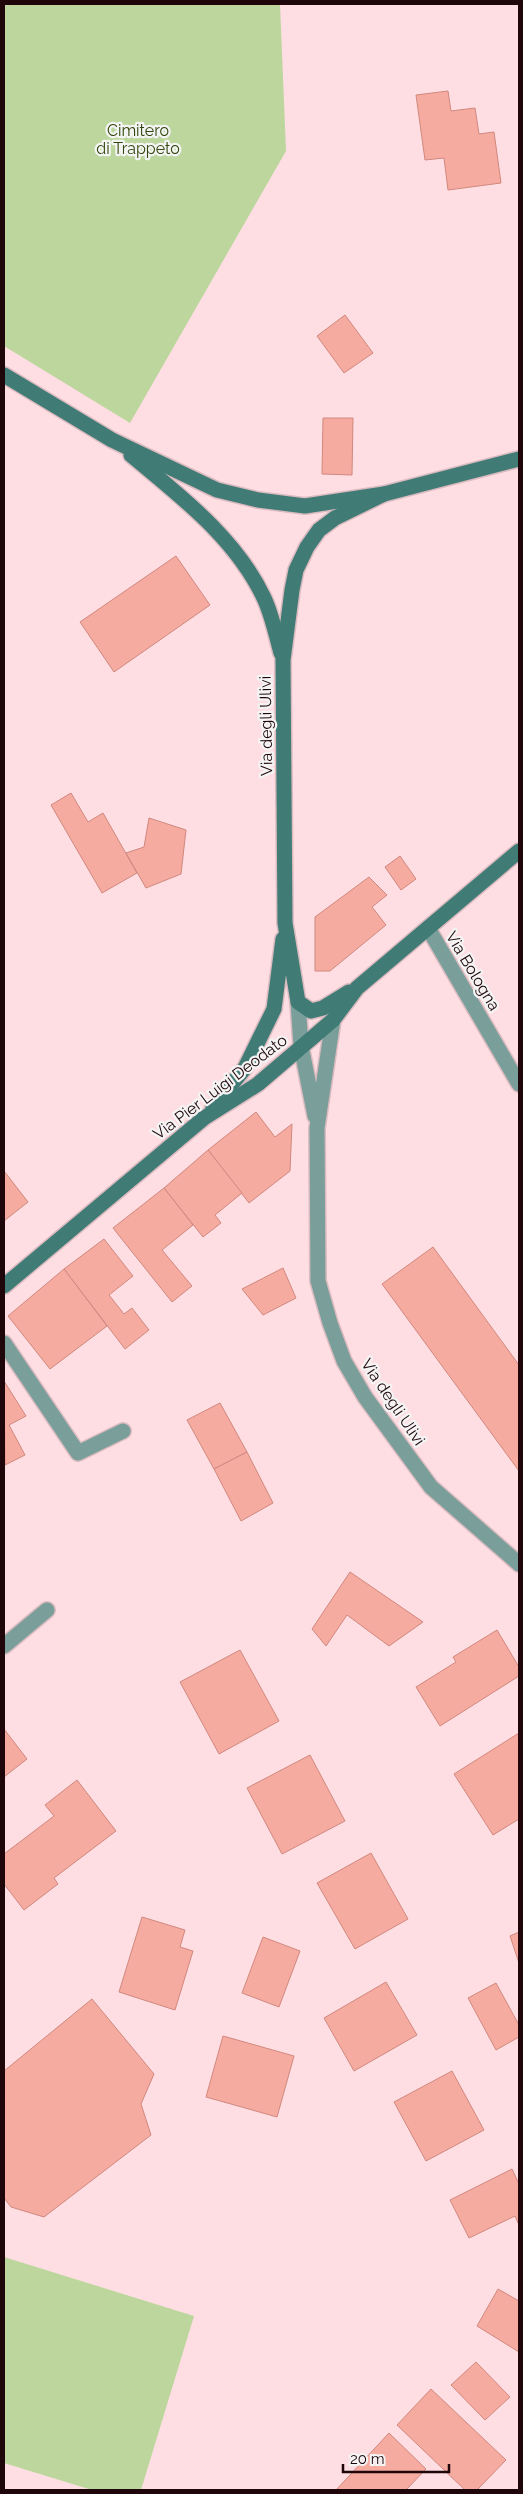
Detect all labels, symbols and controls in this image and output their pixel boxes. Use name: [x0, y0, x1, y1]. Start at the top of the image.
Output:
park label: Cimitero di Trappeto: [96, 121, 180, 158]
street label: Via degli Ulivi: [256, 676, 276, 776]
street label: Via Bologna: [442, 928, 504, 1014]
street label: Via Pier Luigi Deodato: [149, 1030, 291, 1144]
street label: Via degli Ulivi: [357, 1355, 429, 1449]
scale bar: [343, 2442, 449, 2474]
text: 20 m: [350, 2450, 385, 2468]

